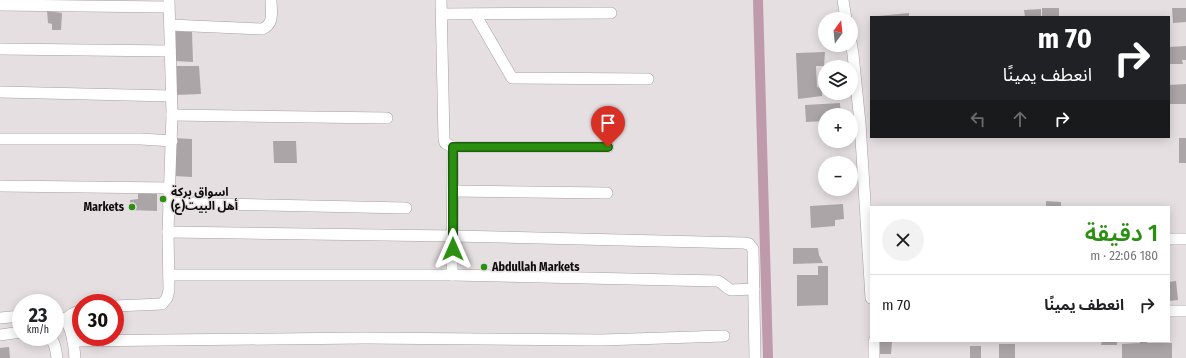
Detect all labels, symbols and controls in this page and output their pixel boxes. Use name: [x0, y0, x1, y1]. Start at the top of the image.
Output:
north arrow: [818, 12, 858, 52]
map controls: [818, 12, 858, 196]
text: 70 m: [1038, 22, 1092, 55]
icon: right: [1106, 32, 1158, 84]
button: layers: [818, 60, 858, 100]
text: انعطف يمينًا: [1003, 64, 1092, 86]
pin: [591, 106, 625, 147]
button: +: [818, 108, 858, 148]
icon: left: [967, 108, 989, 130]
icon: ahead: [1009, 108, 1031, 130]
icon: right: [1051, 108, 1073, 130]
icon: arrive: [597, 112, 619, 134]
button: −: [818, 156, 858, 196]
place label: اسواق بركة أهل البيت(ع): [171, 185, 238, 215]
marker: اسواق بركة أهل البيت(ع): [158, 194, 168, 204]
place label: Markets: [83, 200, 125, 214]
marker: Markets: [127, 202, 137, 212]
button: close: [882, 219, 924, 261]
text: 1 دقيقة: [1085, 219, 1158, 247]
position arrow: [432, 228, 474, 270]
text: 180 m · 22:06: [1090, 248, 1158, 263]
place label: Abdullah Markets: [491, 260, 580, 274]
marker: Abdullah Markets: [479, 262, 489, 272]
speed limit sign: 30: [72, 294, 124, 346]
icon: right: [1136, 294, 1158, 316]
text: 70 m: [882, 296, 911, 314]
text: انعطف يمينًا: [1044, 296, 1124, 314]
text: 23: [29, 303, 47, 327]
text: km/h: [27, 324, 49, 336]

